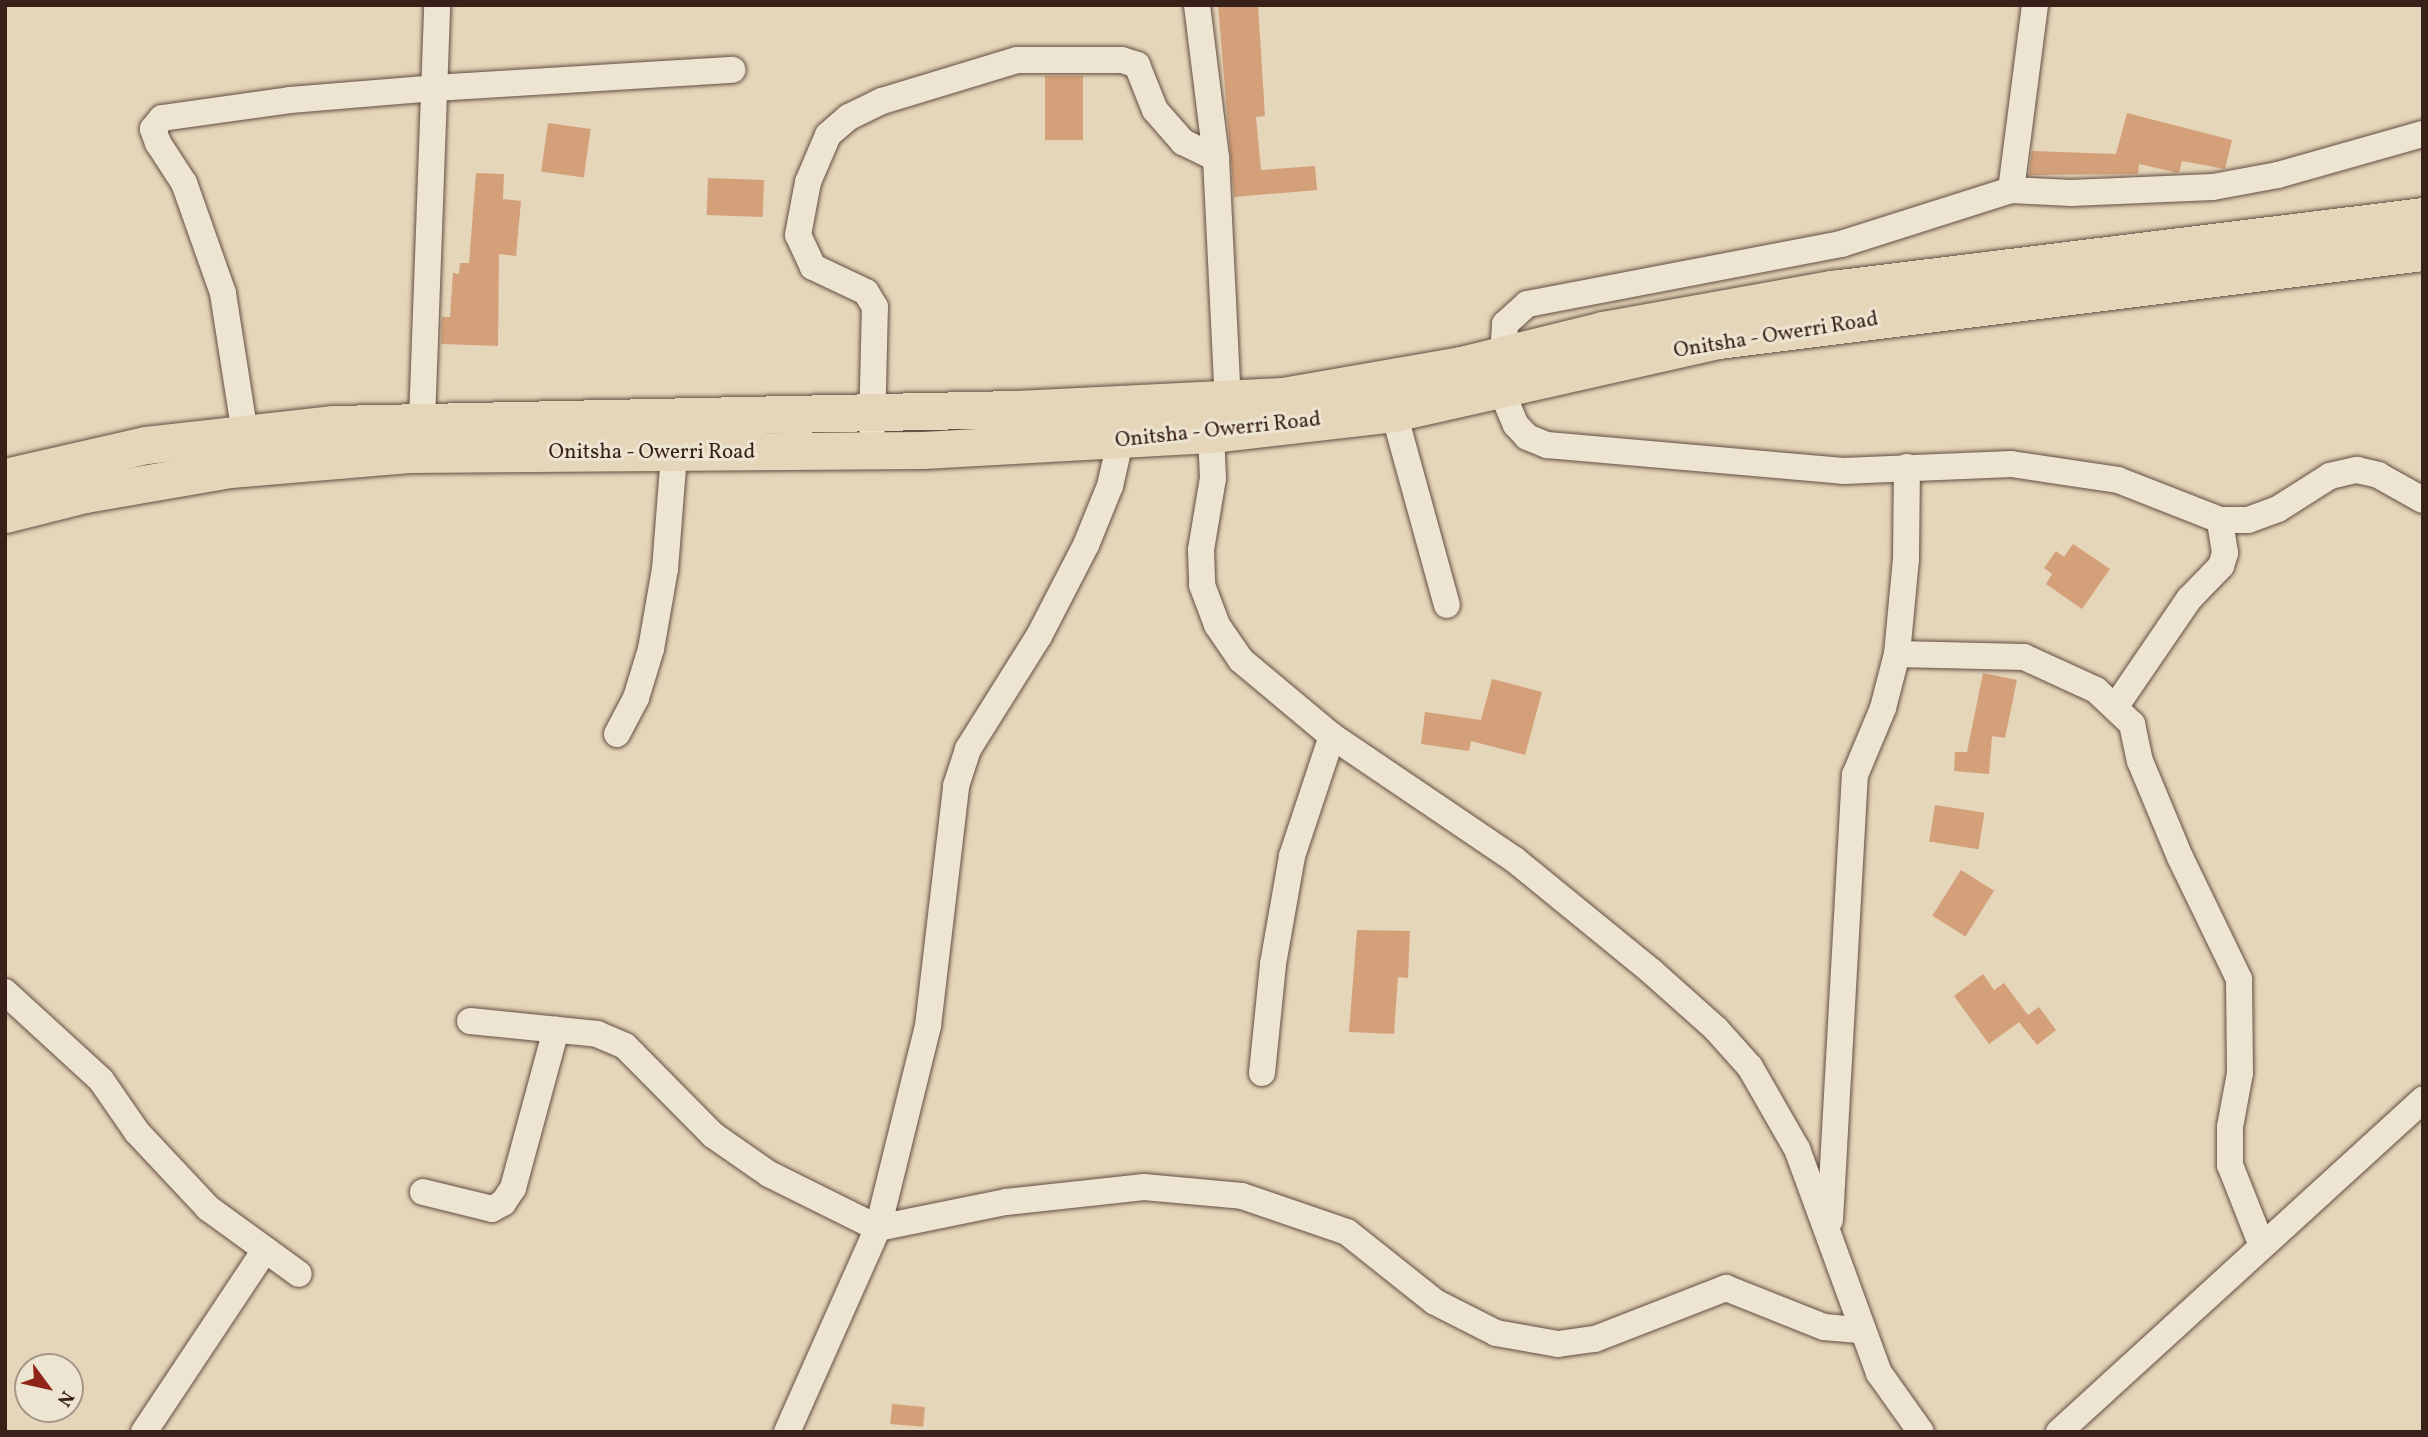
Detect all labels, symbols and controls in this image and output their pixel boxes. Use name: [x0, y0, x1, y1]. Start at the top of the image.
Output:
street label: Onitsha - Owerri Road: [1671, 307, 1881, 365]
street label: Onitsha - Owerri Road: [1113, 408, 1323, 454]
street label: Onitsha - Owerri Road: [548, 440, 756, 466]
north arrow: [14, 1353, 84, 1423]
text: N: [50, 1385, 80, 1411]

